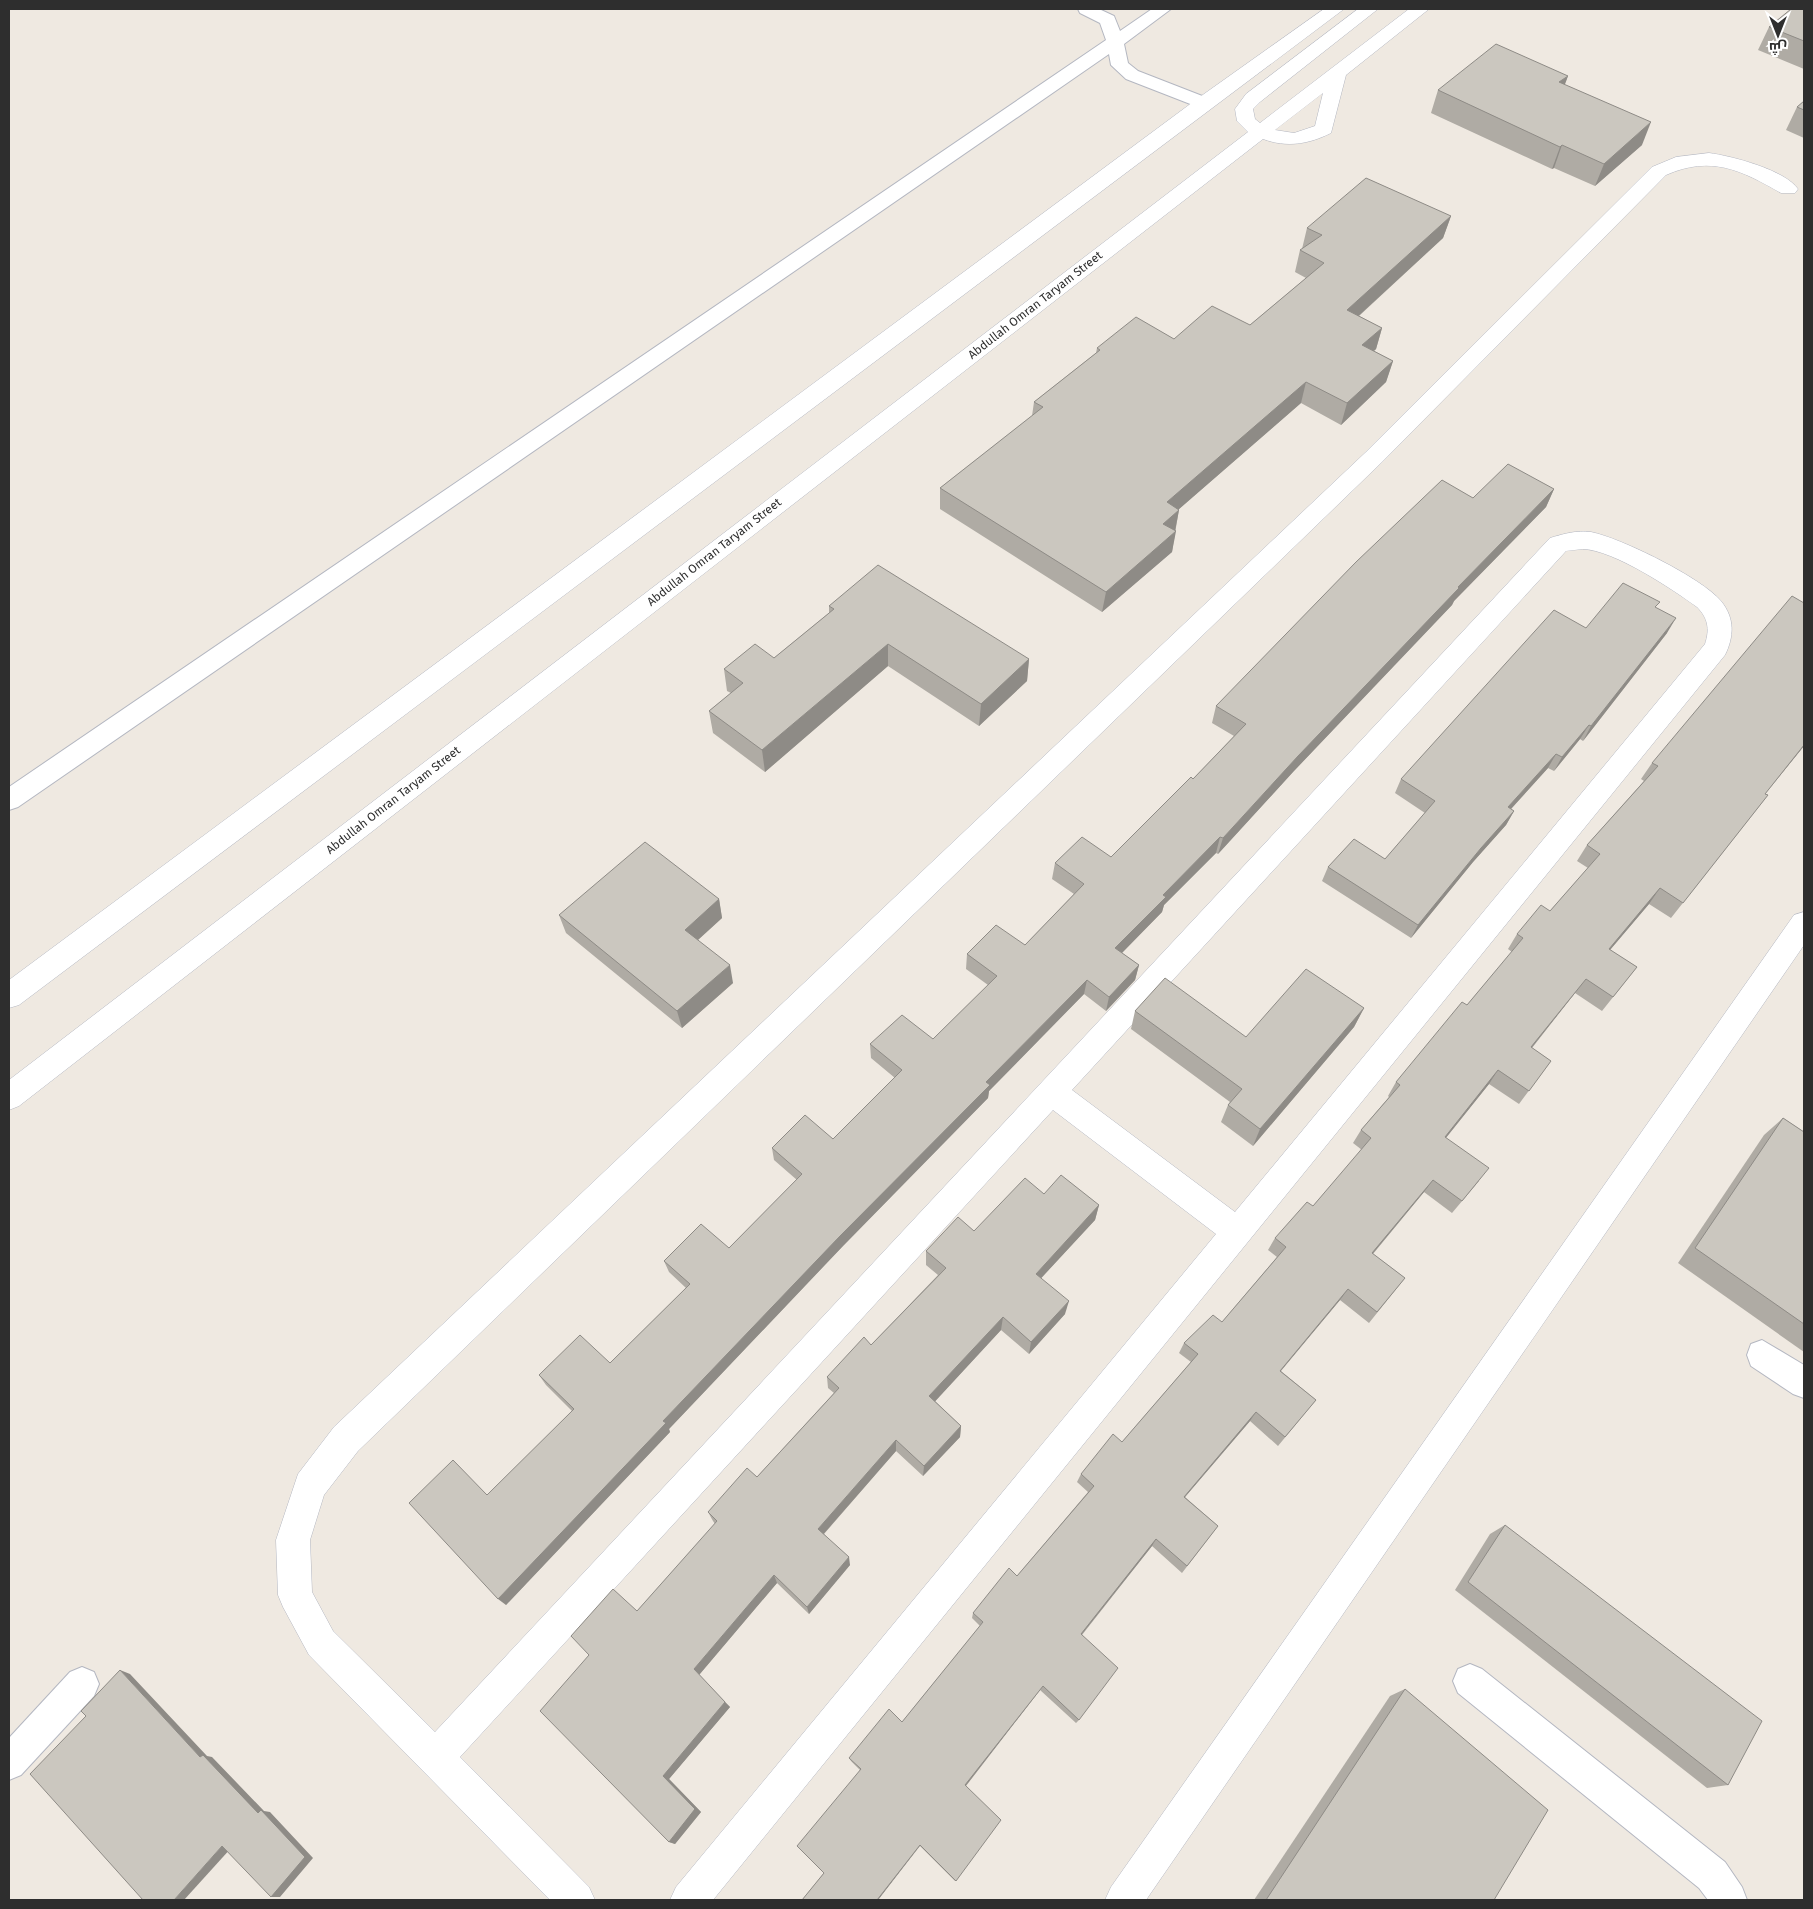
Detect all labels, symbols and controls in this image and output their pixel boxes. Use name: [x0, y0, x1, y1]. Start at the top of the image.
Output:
north arrow: [1753, 10, 1803, 60]
text: ش: [1769, 39, 1787, 56]
street label: Abdullah Omran Taryam Street: [965, 248, 1105, 362]
street label: Abdullah Omran Taryam Street: [644, 495, 784, 609]
street label: Abdullah Omran Taryam Street: [323, 743, 463, 857]

